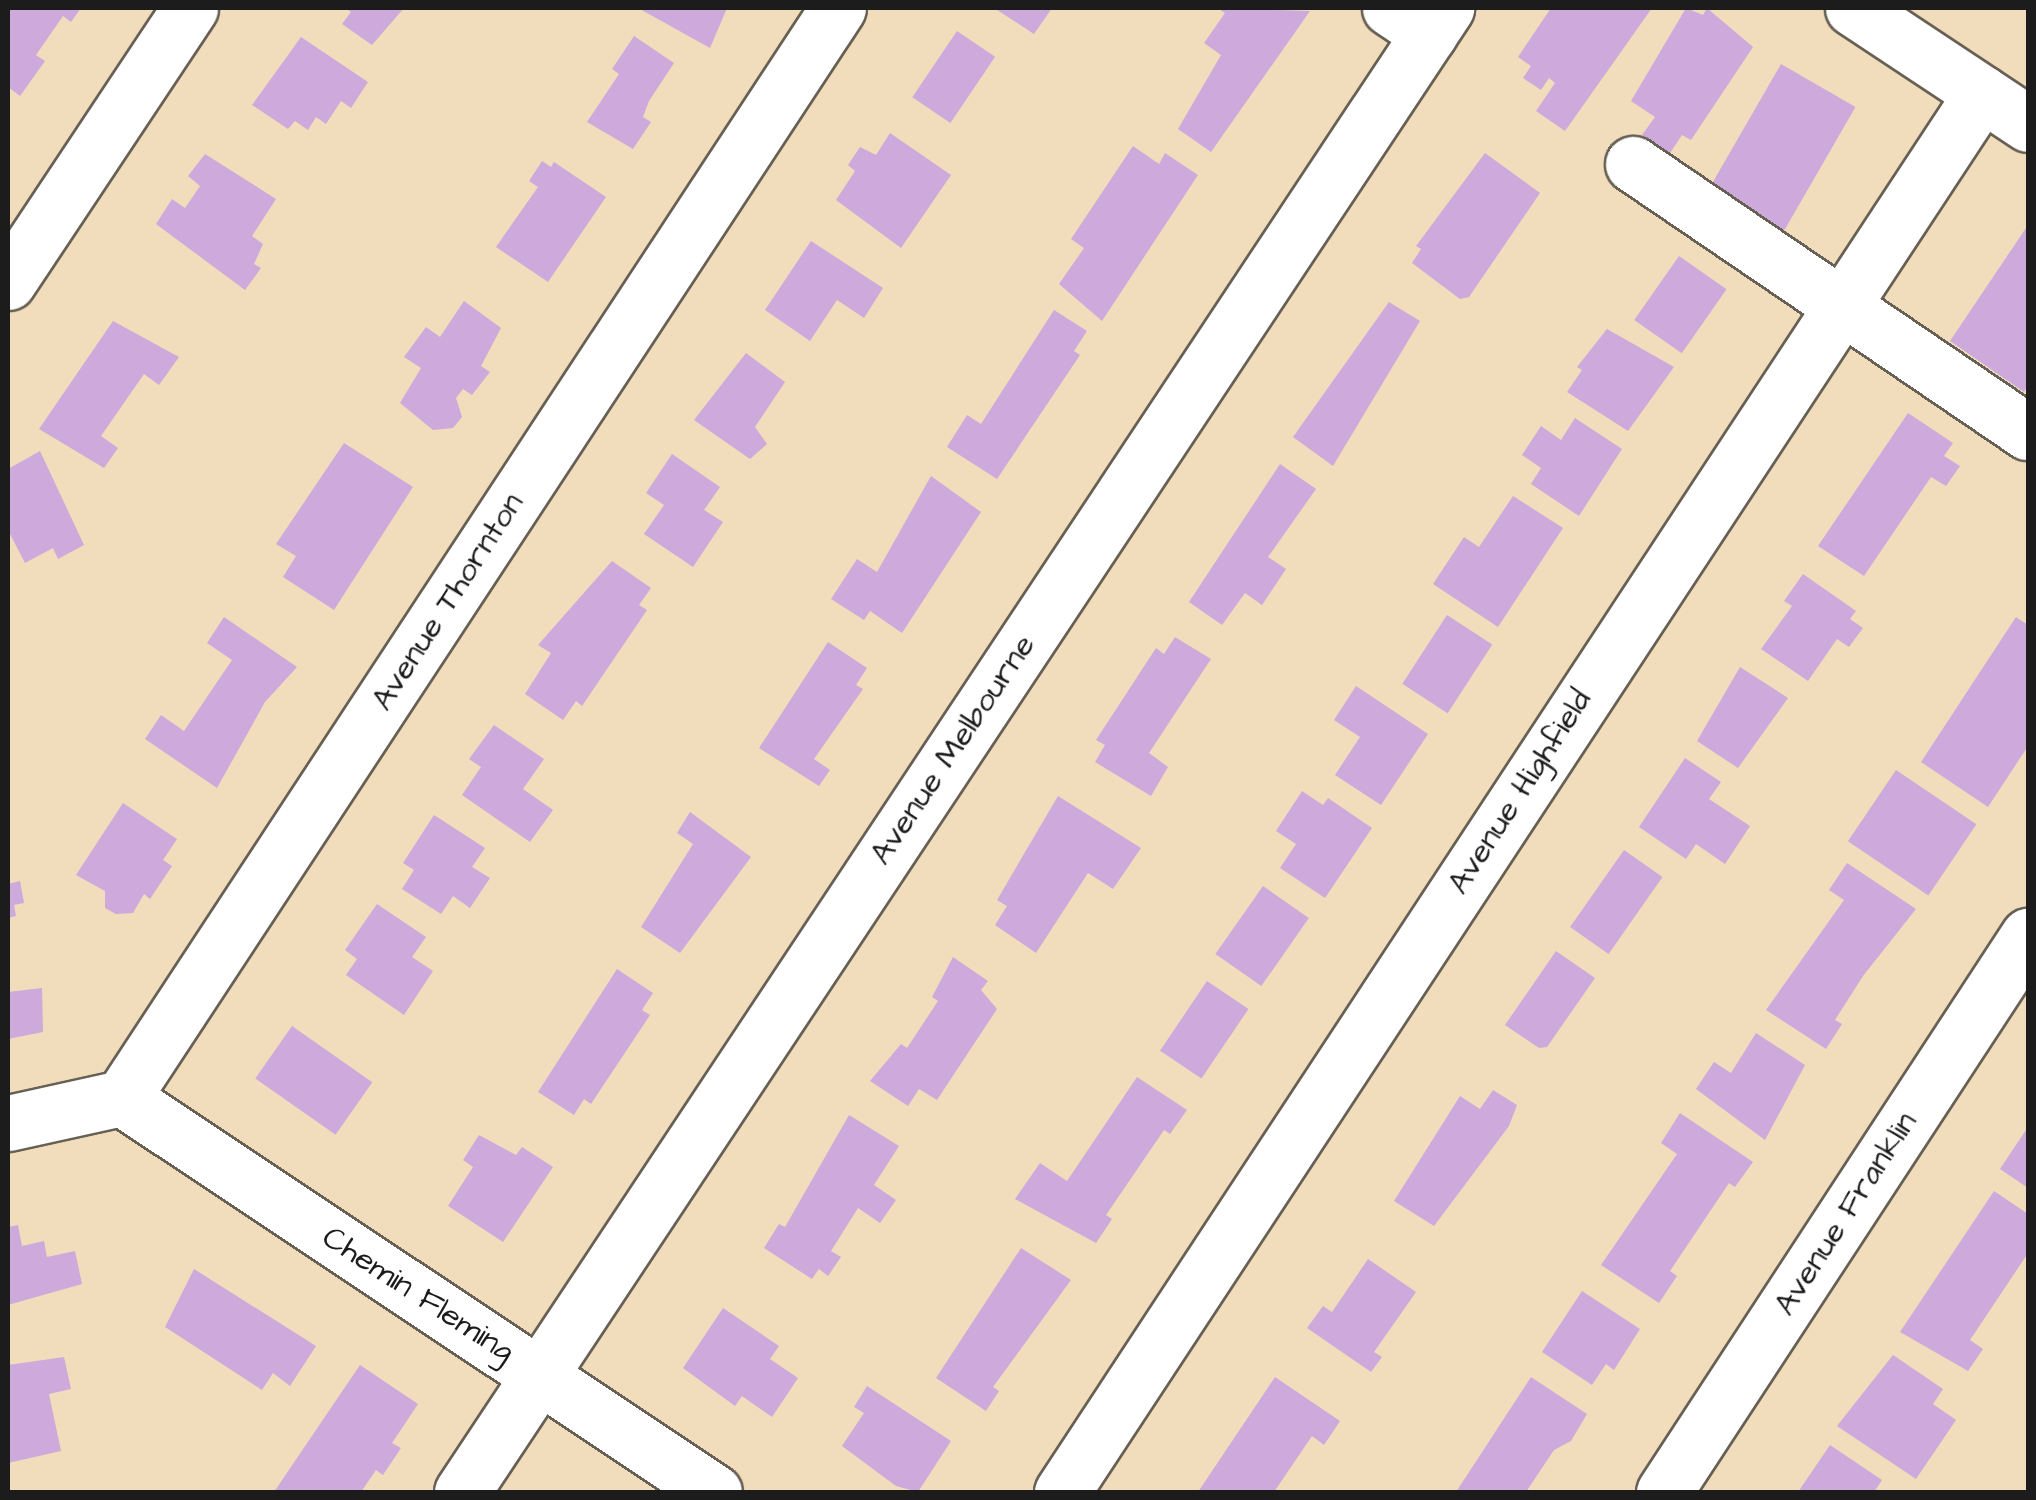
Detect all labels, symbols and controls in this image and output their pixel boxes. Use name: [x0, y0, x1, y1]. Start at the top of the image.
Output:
street label: Avenue Thornton: [364, 486, 532, 718]
street label: Avenue Melbourne: [862, 628, 1044, 872]
street label: Avenue Highfield: [1440, 683, 1600, 901]
street label: Avenue Franklin: [1766, 1105, 1926, 1323]
street label: Chemin Fleming: [315, 1219, 521, 1371]

